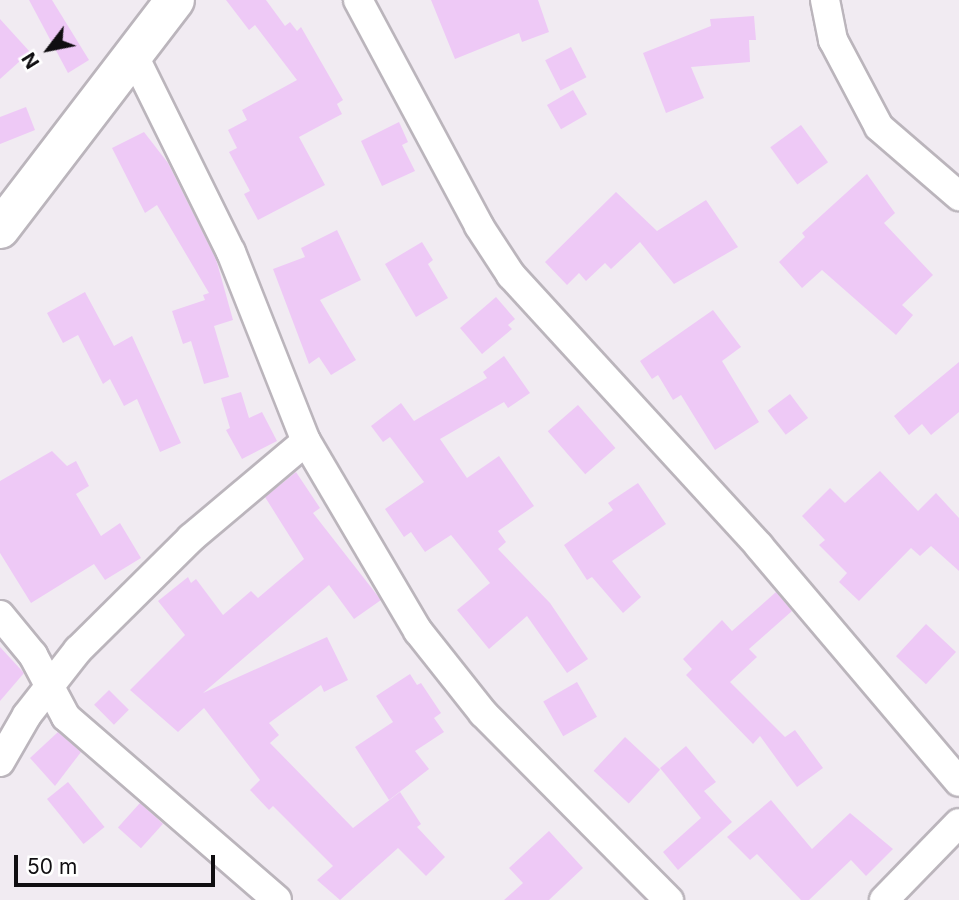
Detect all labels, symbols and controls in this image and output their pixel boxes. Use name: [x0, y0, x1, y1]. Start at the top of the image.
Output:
north arrow: [14, 14, 84, 84]
text: N: [17, 48, 44, 73]
scale bar: [18, 841, 219, 885]
text: 50 m: [27, 854, 77, 879]

